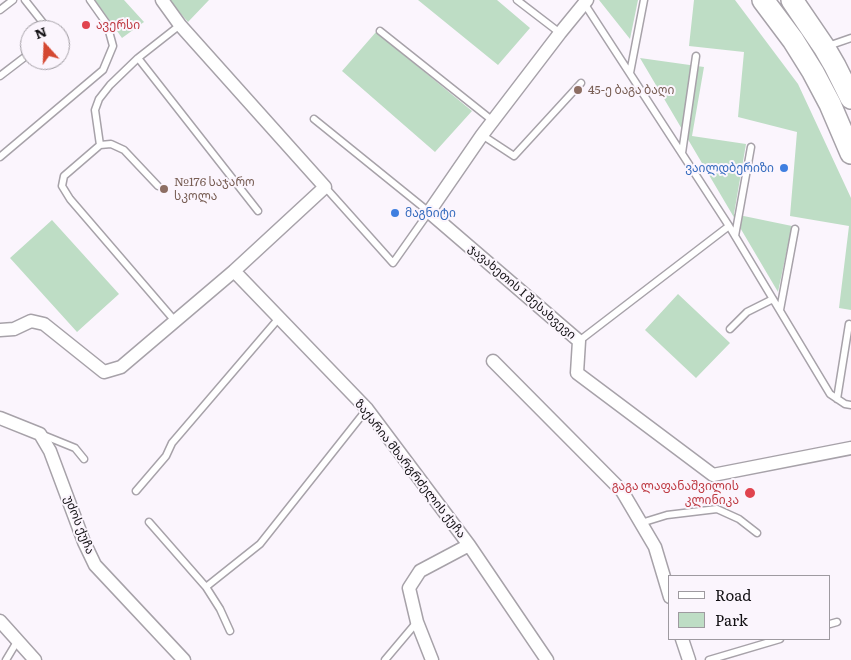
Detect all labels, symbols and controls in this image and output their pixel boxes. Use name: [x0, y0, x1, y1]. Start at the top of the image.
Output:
place label: ავერსი: [96, 18, 140, 32]
marker: ავერსი: [80, 19, 92, 31]
north arrow: [20, 20, 70, 70]
text: N: [31, 20, 49, 43]
place label: 45-ე ბაგა ბაღი: [588, 83, 674, 97]
marker: 45-ე ბაგა ბაღი: [572, 84, 584, 96]
place label: ვაილდბერიზი: [685, 161, 774, 175]
marker: ვაილდბერიზი: [778, 162, 790, 174]
place label: №176 საჯარო სკოლა: [174, 175, 255, 203]
marker: №176 საჯარო სკოლა: [158, 183, 170, 195]
place label: მაგნიტი: [405, 206, 456, 220]
marker: მაგნიტი: [389, 207, 401, 219]
street label: ჯავახეთის I შესახვევი: [465, 241, 579, 343]
street label: ზაქარია მხარგრძელის ქუჩა: [351, 397, 469, 541]
place label: გაგა ლაფანაშვილის კლინიკა: [612, 479, 739, 507]
marker: გაგა ლაფანაშვილის კლინიკა: [743, 486, 757, 500]
street label: უძოს ქუჩა: [61, 494, 97, 556]
legend: [668, 575, 831, 640]
text: Road: [715, 583, 751, 606]
text: Park: [715, 608, 748, 631]

